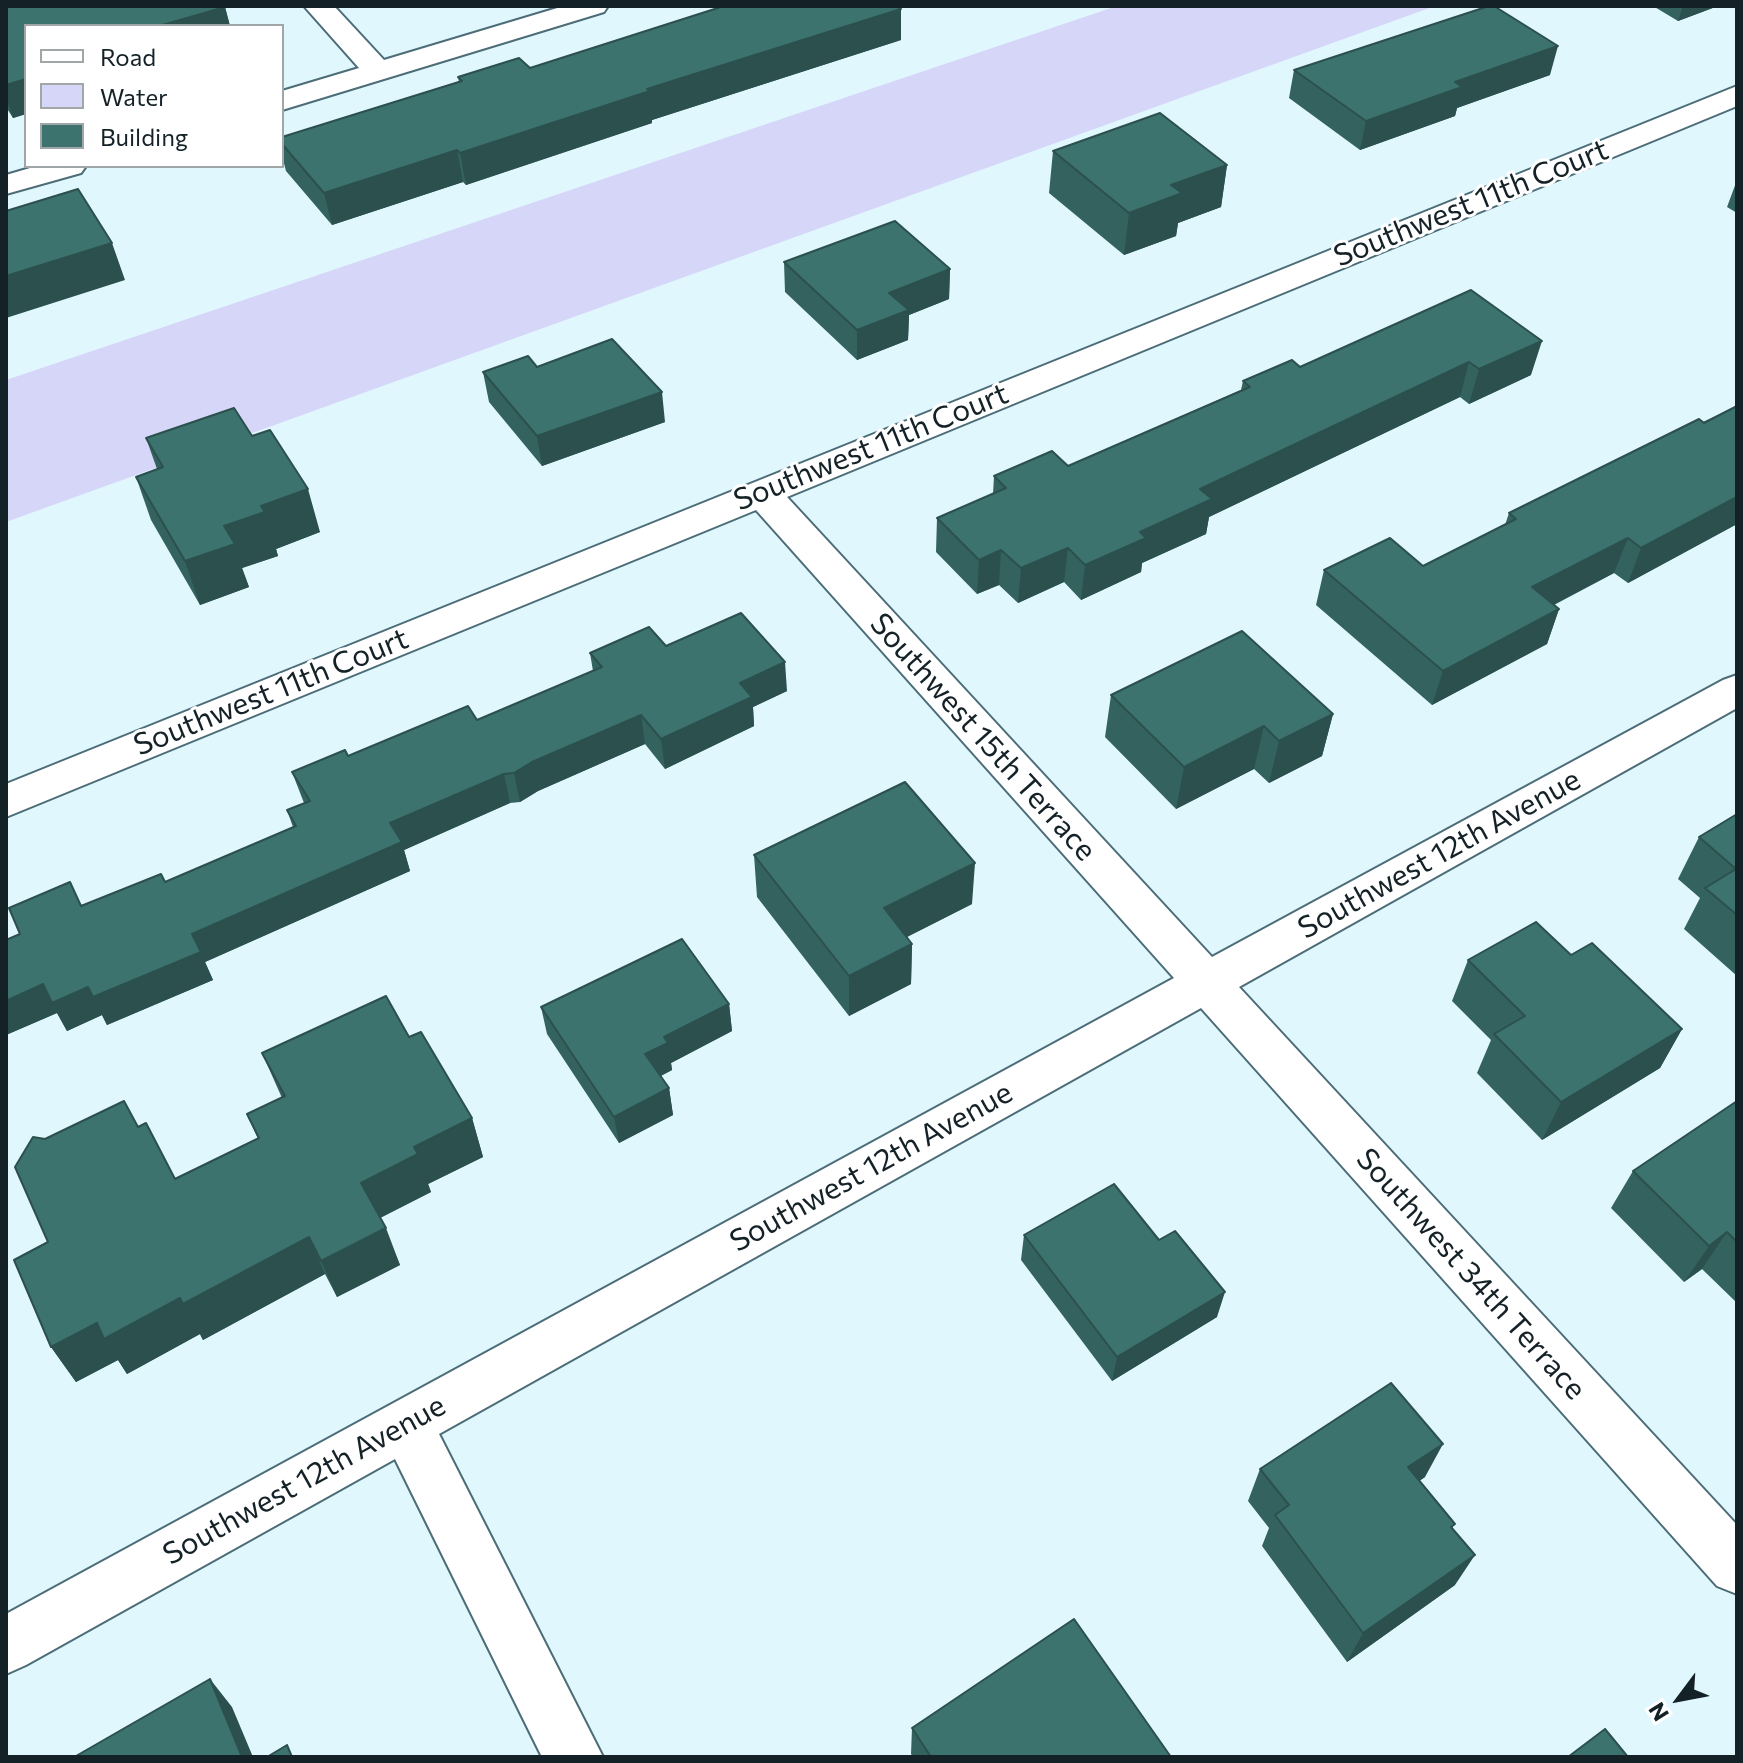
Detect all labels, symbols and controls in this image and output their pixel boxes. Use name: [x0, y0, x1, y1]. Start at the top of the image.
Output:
legend: [24, 24, 284, 168]
text: Road: [100, 42, 156, 71]
text: Water: [100, 82, 168, 111]
text: Building: [100, 122, 188, 151]
street label: Southwest 11th Court: [1329, 131, 1613, 275]
street label: Southwest 11th Court: [729, 375, 1013, 519]
street label: Southwest 15th Terrace: [862, 606, 1104, 868]
street label: Southwest 11th Court: [129, 620, 413, 764]
street label: Southwest 12th Avenue: [1292, 761, 1586, 947]
street label: Southwest 12th Avenue: [724, 1074, 1018, 1260]
street label: Southwest 34th Terrace: [1349, 1141, 1593, 1407]
street label: Southwest 12th Avenue: [157, 1387, 451, 1573]
north arrow: [1639, 1659, 1719, 1739]
text: N: [1642, 1698, 1674, 1726]

